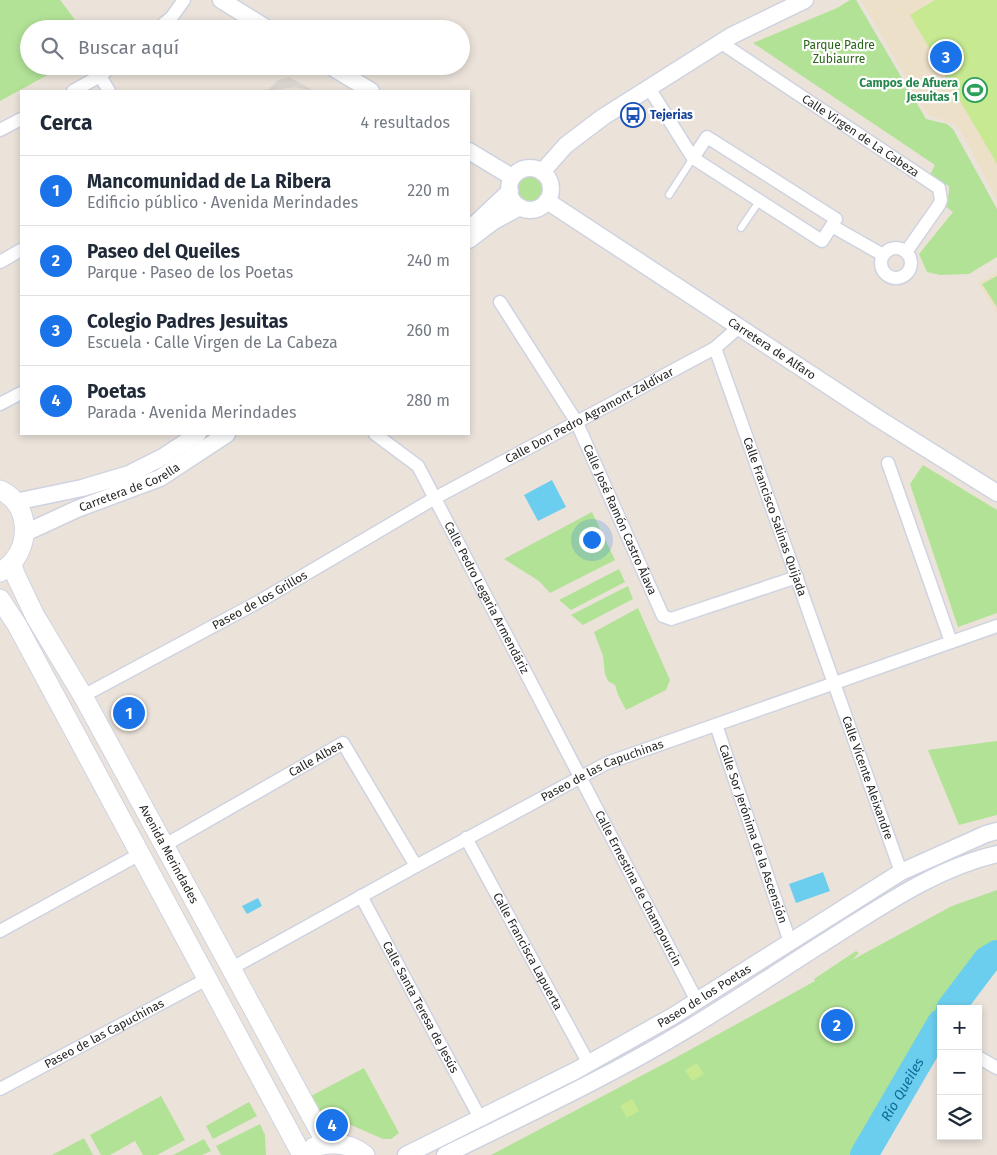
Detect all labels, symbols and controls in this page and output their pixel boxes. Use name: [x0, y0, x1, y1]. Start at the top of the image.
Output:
search box: [20, 20, 470, 75]
icon: search: [38, 34, 66, 62]
text: Buscar aquí: [78, 36, 179, 59]
park label: Parque Padre Zubiaurre: [803, 38, 875, 66]
pin: 3: [930, 38, 962, 76]
place label: Campos de Afuera Jesuitas 1: [859, 76, 958, 104]
sports icon: Campos de Afuera Jesuitas 1: [962, 77, 988, 103]
street label: Calle Virgen de La Cabeza: [799, 92, 922, 180]
bus stop icon: Tejerias: [620, 102, 646, 128]
place label: Tejerias: [650, 108, 693, 122]
text: Cerca: [40, 110, 92, 136]
text: 4 resultados: [361, 113, 450, 132]
text: Mancomunidad de La Ribera: [87, 170, 331, 193]
text: 1: [52, 181, 60, 200]
text: 220 m: [407, 181, 450, 200]
text: Edificio público · Avenida Merindades: [87, 193, 358, 212]
text: Paseo del Queiles: [87, 240, 240, 263]
text: 2: [52, 251, 60, 270]
text: 240 m: [407, 251, 450, 270]
text: Parque · Paseo de los Poetas: [87, 263, 293, 282]
text: Colegio Padres Jesuitas: [87, 310, 288, 333]
street label: Carretera de Alfaro: [725, 315, 818, 383]
text: 3: [52, 321, 60, 340]
text: 260 m: [407, 321, 450, 340]
text: Escuela · Calle Virgen de La Cabeza: [87, 333, 338, 352]
street label: Calle Don Pedro Agramont Zaldívar: [503, 364, 676, 466]
text: Poetas: [87, 380, 146, 403]
text: 4: [51, 391, 61, 410]
text: 280 m: [406, 391, 450, 410]
text: Parada · Avenida Merindades: [87, 403, 296, 422]
street label: Calle Francisco Salinas Quijada: [740, 435, 810, 598]
street label: Calle José Ramón Castro Álava: [580, 442, 660, 597]
street label: Carretera de Corella: [77, 460, 182, 515]
street label: Calle Pedro Legaria Armendáriz: [441, 519, 532, 676]
your location: [579, 527, 605, 553]
street label: Paseo de los Grillos: [210, 568, 310, 632]
pin: 1: [113, 694, 145, 732]
street label: Calle Vicente Aleixandre: [839, 714, 896, 841]
street label: Calle Albea: [286, 737, 346, 780]
street label: Paseo de las Capuchinas: [539, 737, 666, 804]
street label: Calle Sor Jerónima de la Ascensión: [716, 743, 790, 925]
street label: Avenida Merindades: [136, 802, 202, 906]
street label: Calle Ernestina de Champourcin: [592, 808, 685, 969]
street label: Calle Francisca Lapuerta: [490, 890, 565, 1012]
street label: Calle Santa Teresa de Jesús: [380, 939, 462, 1076]
street label: Paseo de los Poetas: [655, 961, 754, 1030]
street label: Paseo de las Capuchinas: [42, 996, 167, 1071]
map controls: [937, 1005, 982, 1140]
button: +: [937, 1005, 982, 1050]
pin: 2: [821, 1006, 853, 1044]
button: −: [937, 1050, 982, 1095]
water label: Río Queiles: [877, 1054, 928, 1124]
button: layers: [937, 1095, 982, 1140]
pin: 4: [316, 1106, 348, 1144]

